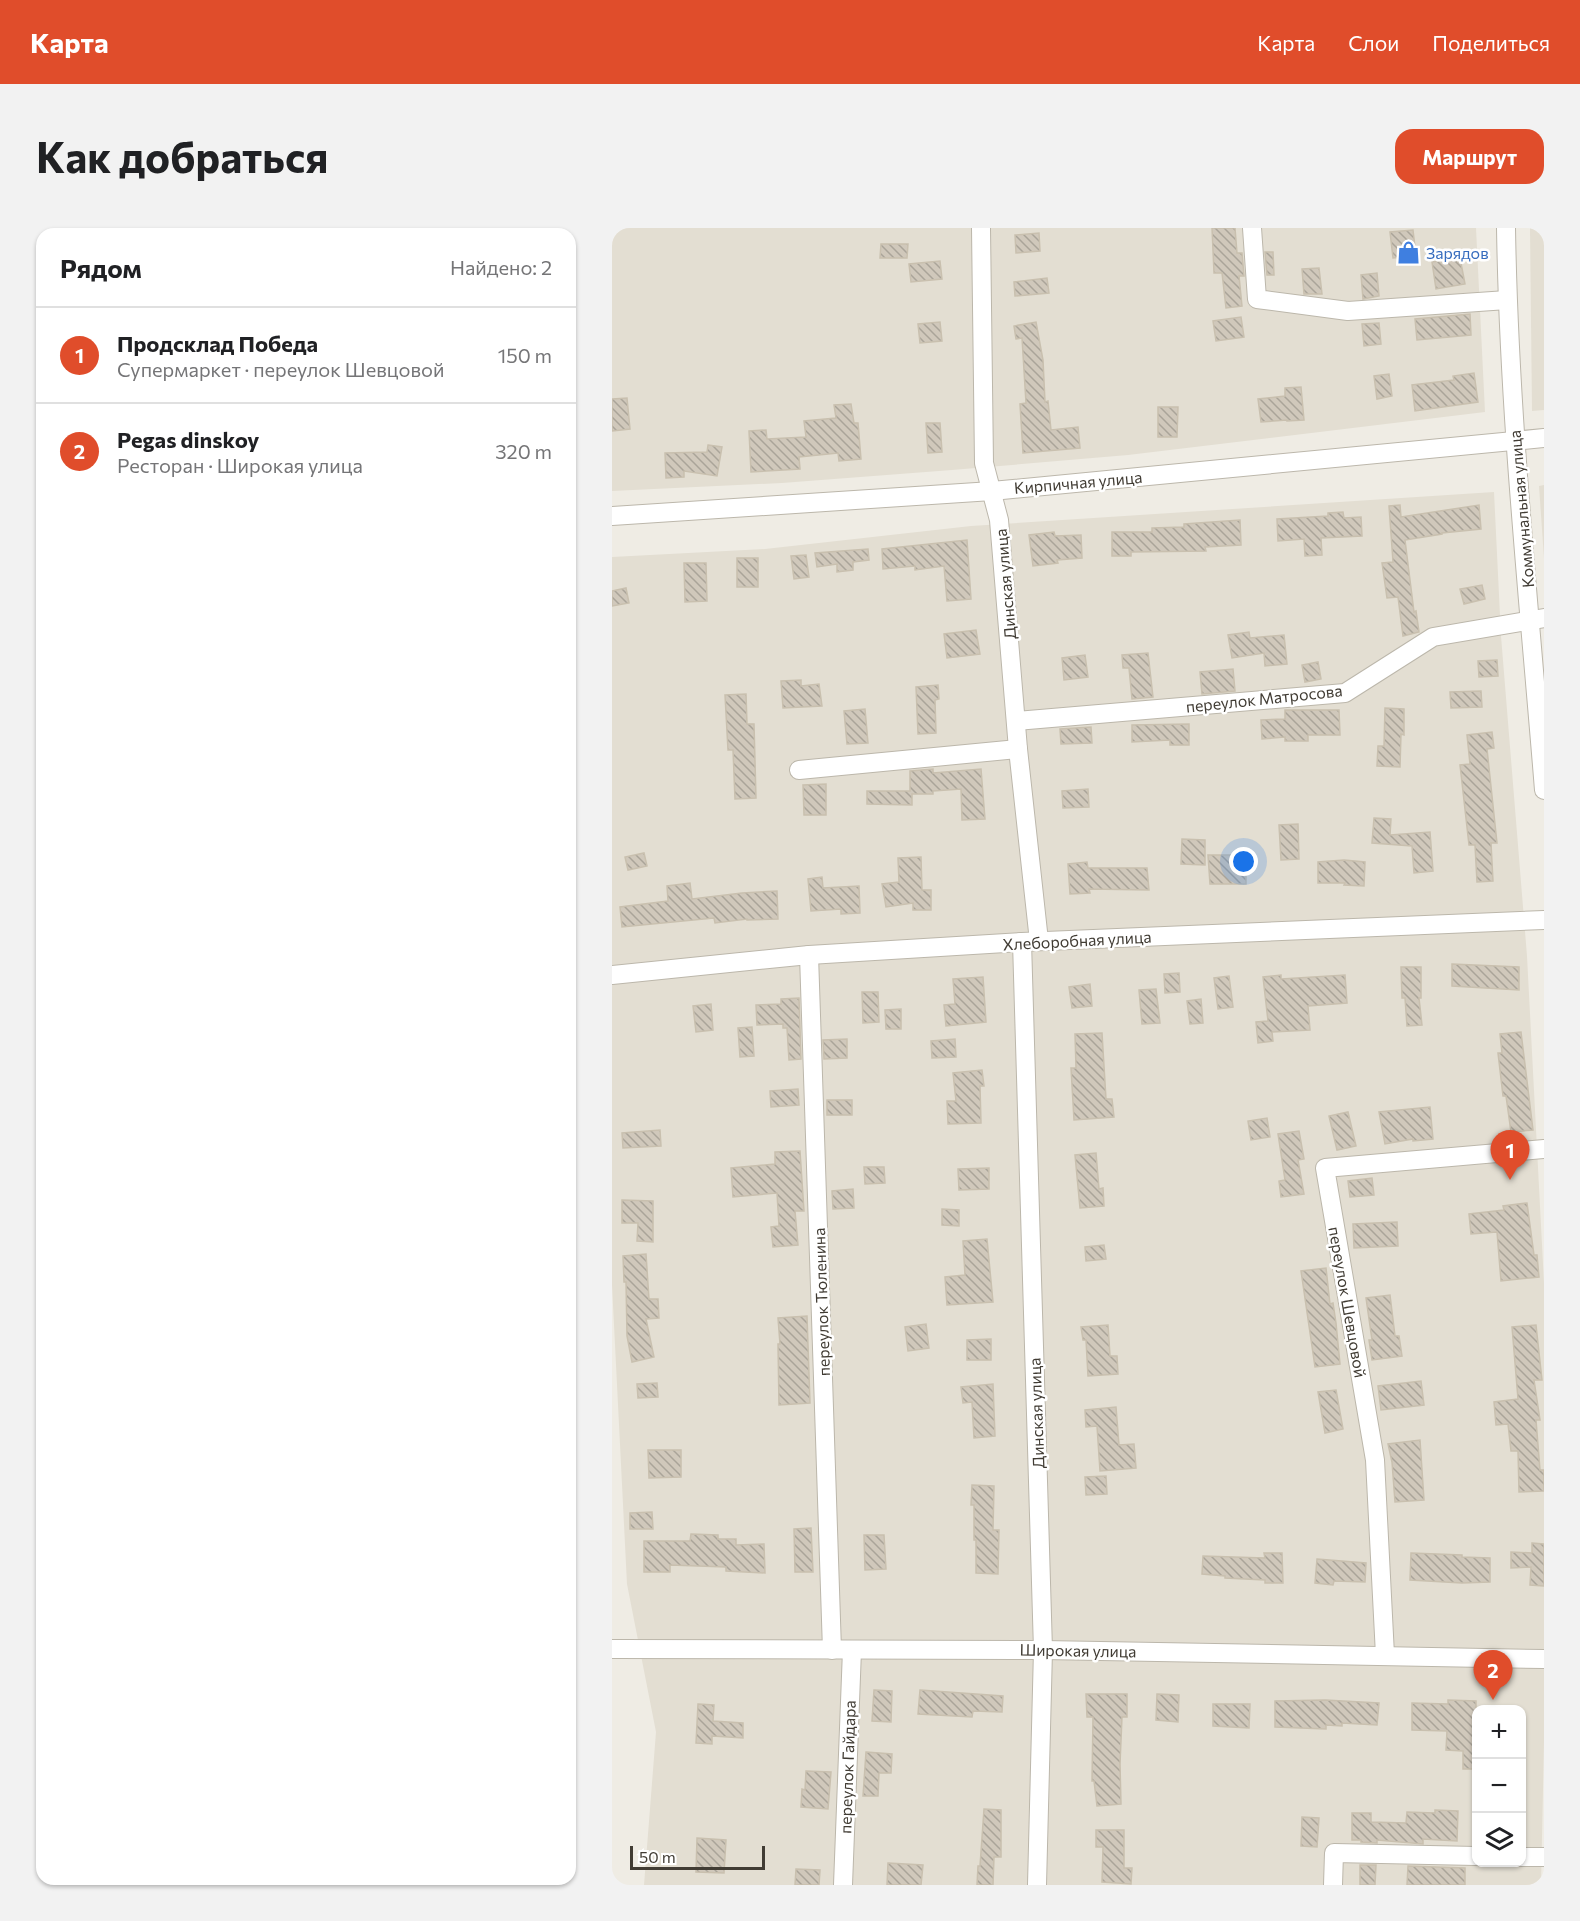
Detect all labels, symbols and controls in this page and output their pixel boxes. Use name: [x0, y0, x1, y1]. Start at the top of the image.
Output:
text: Карта: [30, 25, 109, 59]
text: Карта: [1257, 30, 1315, 55]
text: Слои: [1348, 30, 1399, 55]
text: Поделиться: [1432, 30, 1550, 55]
button: Маршрут: [1395, 129, 1544, 184]
text: Как добраться: [36, 130, 328, 182]
shop icon: Зарядов: [1395, 239, 1421, 265]
place label: Зарядов: [1426, 243, 1489, 262]
text: Рядом: [60, 252, 142, 283]
text: Найдено: 2: [450, 255, 552, 279]
text: Продсклад Победа: [117, 330, 318, 357]
text: 1: [75, 343, 84, 367]
text: 150 m: [498, 343, 552, 367]
text: Супермаркет · переулок Шевцовой: [117, 357, 445, 381]
text: Pegas dinskoy: [117, 426, 259, 453]
street label: Коммунальная улица: [1505, 429, 1537, 589]
text: 2: [74, 439, 85, 463]
text: 320 m: [495, 439, 552, 463]
text: Ресторан · Широкая улица: [117, 453, 363, 477]
street label: Кирпичная улица: [1013, 467, 1143, 497]
street label: Динская улица: [991, 528, 1019, 640]
street label: переулок Матросова: [1185, 680, 1343, 716]
your location: [1229, 847, 1258, 876]
street label: Хлеборобная улица: [1002, 927, 1152, 953]
pin: 1: [1490, 1130, 1530, 1180]
street label: переулок Шевцовой: [1325, 1225, 1371, 1379]
street label: переулок Тюленина: [809, 1227, 833, 1377]
street label: Динская улица: [1025, 1357, 1047, 1469]
street label: Широкая улица: [1019, 1639, 1137, 1661]
pin: 2: [1474, 1650, 1512, 1700]
street label: переулок Гайдара: [835, 1700, 859, 1834]
map controls: [1472, 1705, 1526, 1867]
button: +: [1472, 1705, 1526, 1759]
button: −: [1472, 1759, 1526, 1813]
button: layers: [1472, 1813, 1526, 1867]
scale bar: [630, 1843, 765, 1870]
text: 50 m: [639, 1847, 676, 1866]

